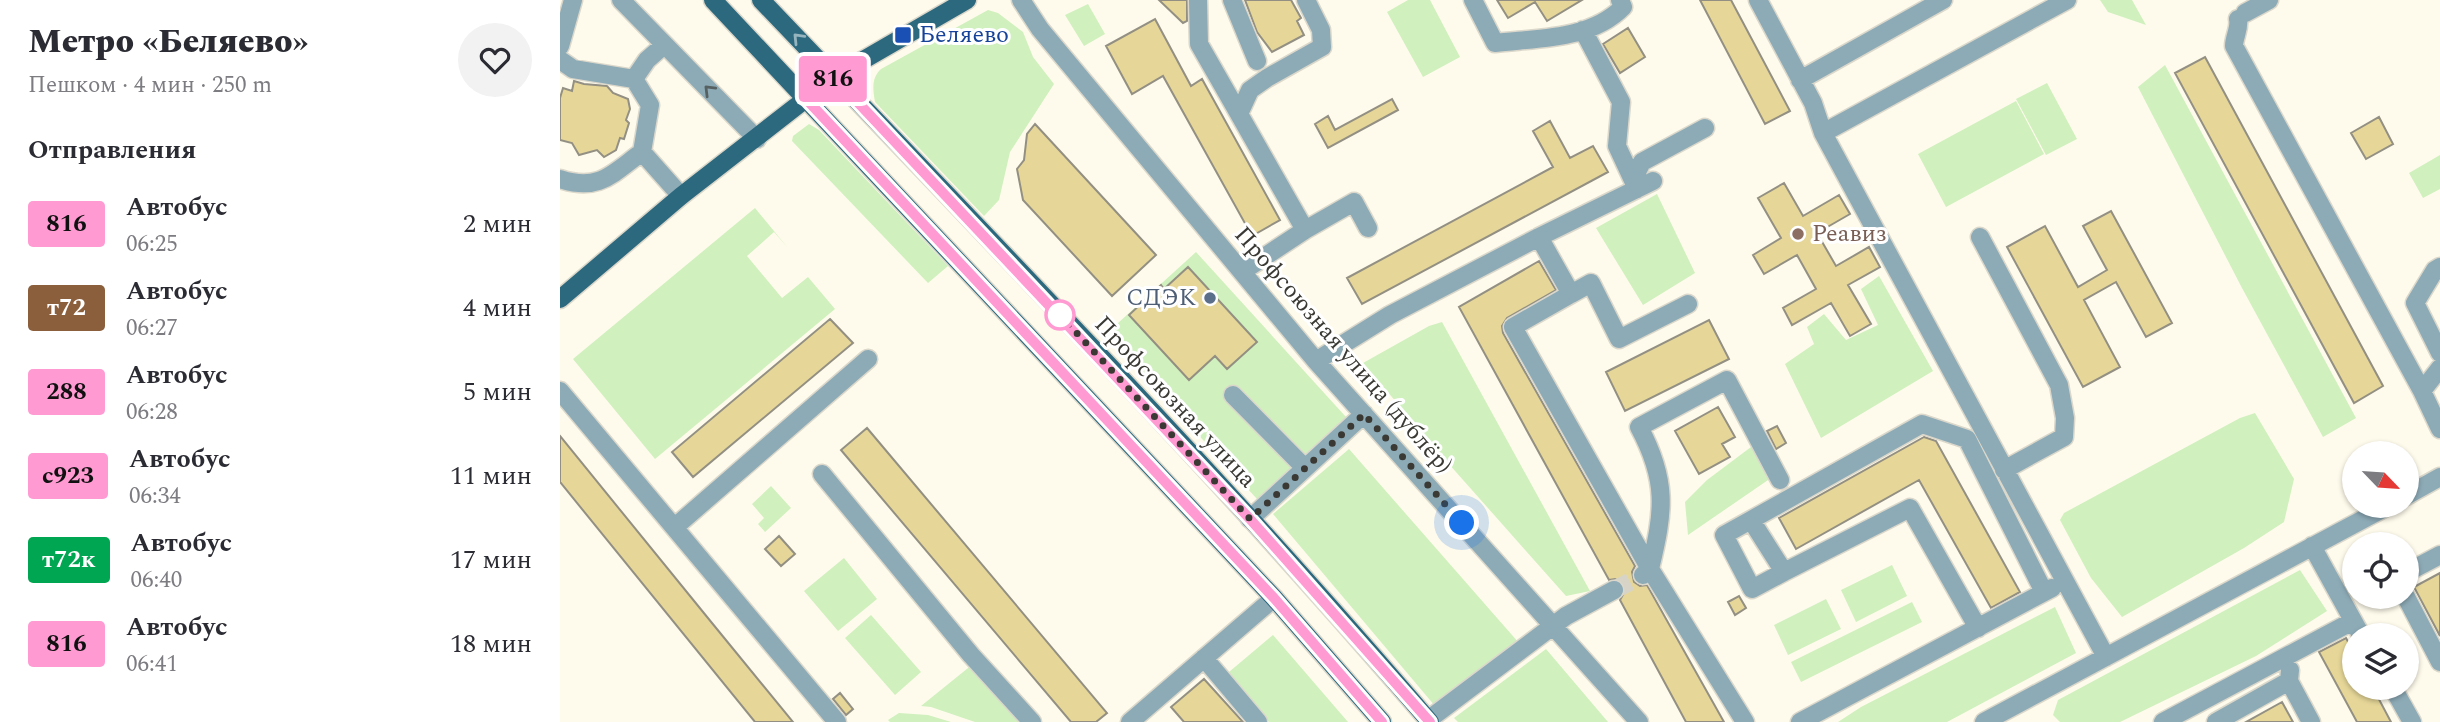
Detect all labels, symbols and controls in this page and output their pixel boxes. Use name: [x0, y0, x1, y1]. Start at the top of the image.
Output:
text: Метро «Беляево»: [28, 17, 309, 67]
place label: Беляево: [919, 17, 1009, 53]
button: heart: [458, 23, 532, 97]
marker: Беляево: [893, 25, 913, 45]
one-way arrow: [793, 34, 806, 47]
line badge: 816: [793, 56, 873, 102]
text: 816: [813, 61, 853, 97]
text: Пешком · 4 мин · 250 m: [28, 68, 272, 103]
one-way arrow: [704, 86, 717, 99]
text: Отправления: [28, 130, 196, 170]
text: Автобус: [126, 187, 228, 227]
text: 2 мин: [463, 204, 532, 244]
text: 816: [46, 206, 87, 242]
place label: Реавиз: [1812, 216, 1887, 252]
street label: Профсоюзная улица (дублёр): [1225, 218, 1461, 482]
marker: Реавиз: [1790, 226, 1806, 242]
text: 06:25: [126, 227, 178, 262]
text: Автобус: [126, 271, 228, 311]
place label: СДЭК: [1126, 280, 1196, 316]
text: 4 мин: [463, 288, 532, 328]
text: т72: [47, 290, 86, 326]
marker: СДЭК: [1202, 290, 1218, 306]
unlabelled marker: [1045, 300, 1075, 330]
street label: Профсоюзная улица: [1085, 308, 1265, 496]
text: 06:27: [126, 311, 178, 346]
text: Автобус: [126, 355, 228, 395]
text: 5 мин: [463, 372, 532, 412]
text: 288: [46, 374, 87, 410]
text: 06:28: [126, 395, 178, 430]
text: Автобус: [129, 439, 231, 479]
north arrow: [2342, 441, 2418, 518]
map controls: [2342, 441, 2419, 700]
text: 11 мин: [450, 456, 532, 496]
text: с923: [42, 458, 94, 494]
text: 06:34: [129, 479, 181, 514]
your location: [1444, 505, 1479, 540]
text: Автобус: [131, 523, 232, 563]
button: locate: [2342, 532, 2419, 609]
text: 17 мин: [450, 540, 532, 580]
text: т72к: [42, 542, 96, 578]
text: 06:40: [131, 563, 182, 598]
text: Автобус: [126, 607, 228, 647]
button: layers: [2342, 623, 2419, 700]
text: 18 мин: [450, 624, 532, 664]
text: 816: [46, 626, 87, 662]
text: 06:41: [126, 647, 178, 682]

